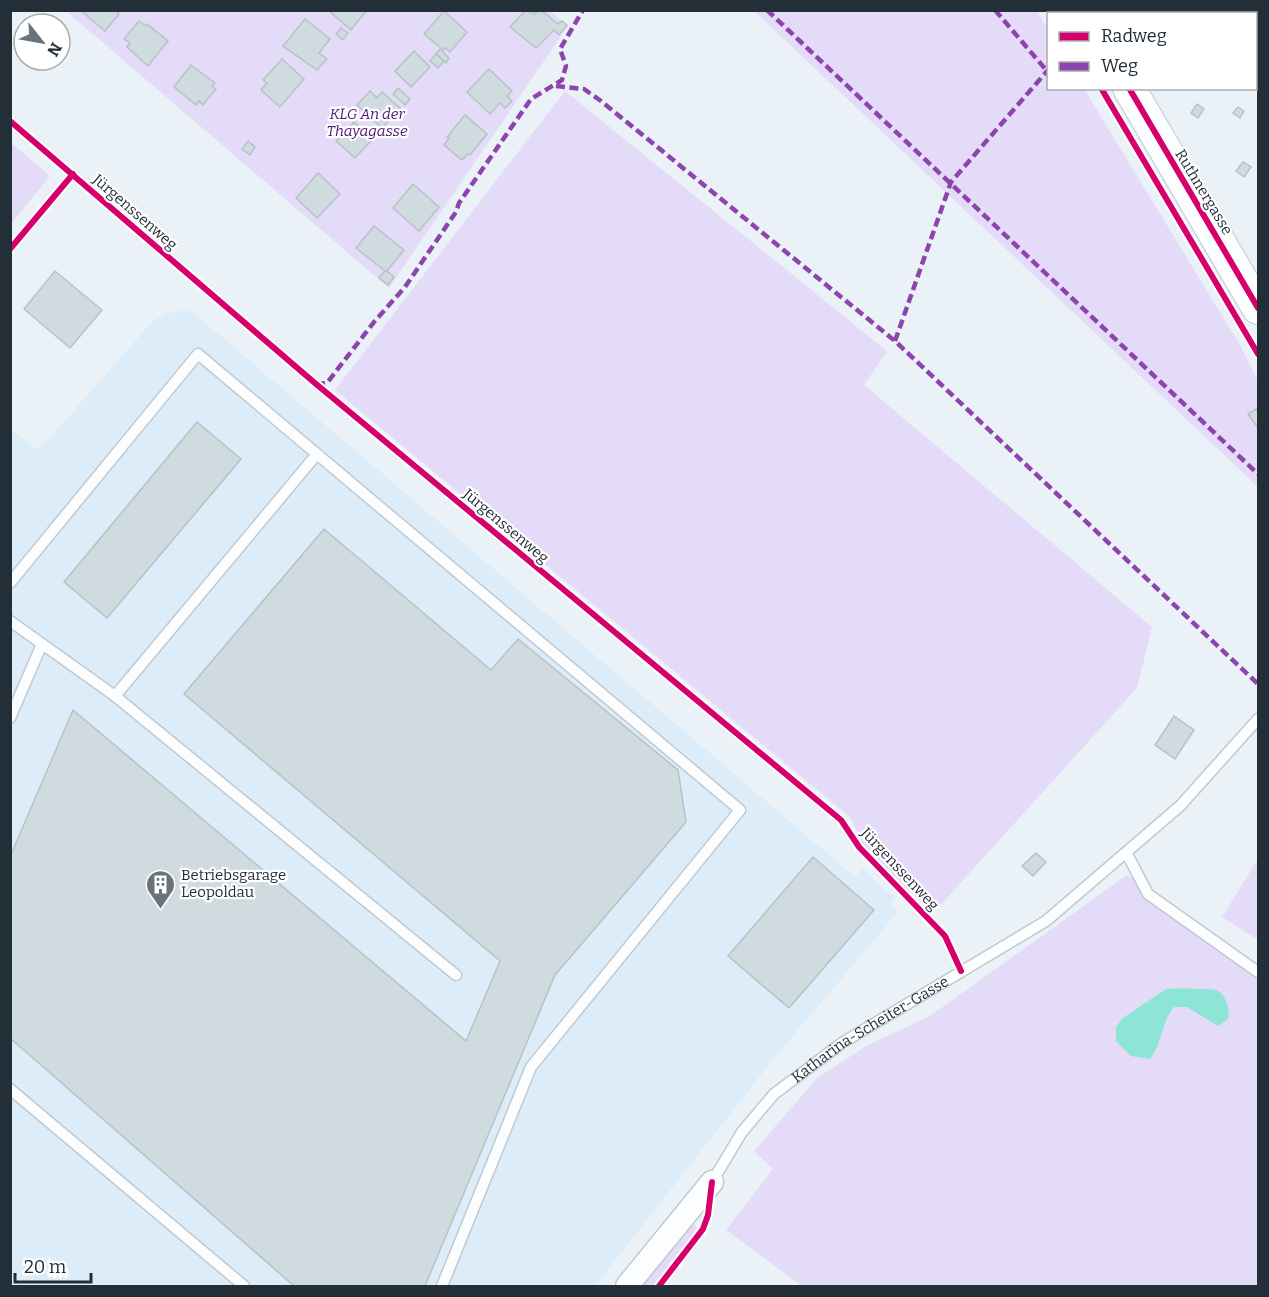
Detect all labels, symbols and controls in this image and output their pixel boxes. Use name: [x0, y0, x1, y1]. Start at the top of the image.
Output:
north arrow: [12, 12, 72, 72]
legend: [1047, 12, 1257, 90]
text: Radweg: [1101, 25, 1167, 47]
text: N: [43, 39, 66, 60]
text: Weg: [1101, 55, 1138, 77]
park label: KLG An der Thayagasse: [327, 105, 408, 140]
street label: Ruthnergasse: [1171, 146, 1237, 238]
street label: Jürgenssenweg: [88, 170, 181, 254]
street label: Jürgenssenweg: [459, 484, 552, 567]
street label: Jürgenssenweg: [856, 823, 943, 914]
place label: Betriebsgarage Leopoldau: [181, 866, 286, 901]
building icon: Betriebsgarage Leopoldau: [144, 868, 176, 910]
street label: Katharina-Scheiter-Gasse: [788, 972, 952, 1087]
scale bar: [15, 1246, 92, 1284]
text: 20 m: [24, 1256, 66, 1278]

